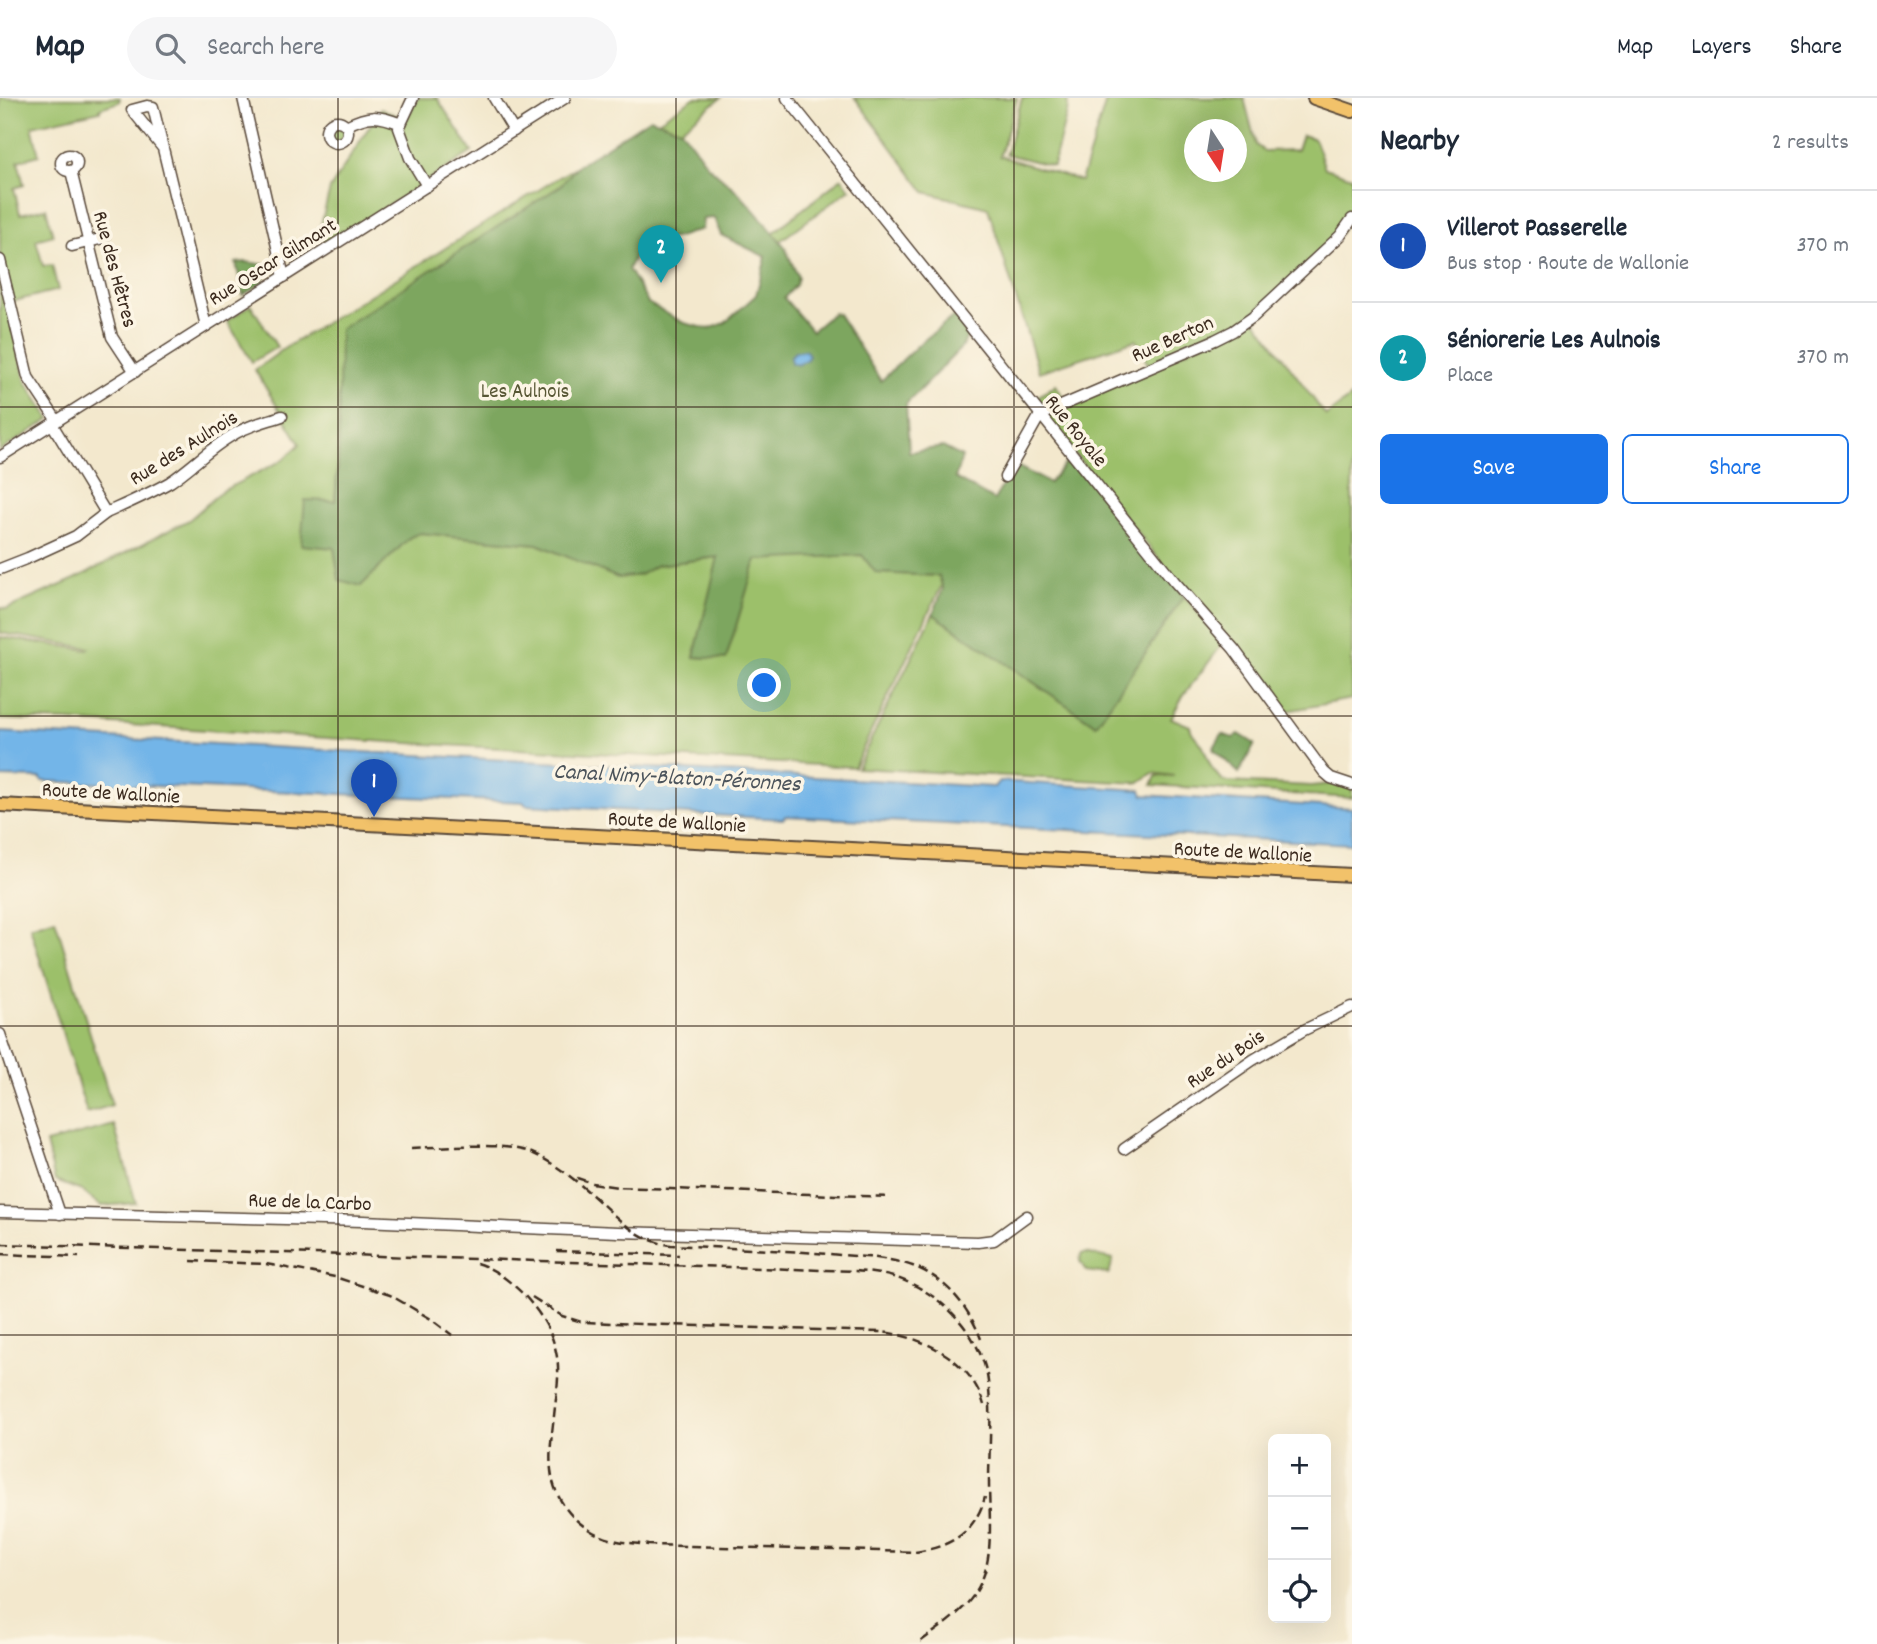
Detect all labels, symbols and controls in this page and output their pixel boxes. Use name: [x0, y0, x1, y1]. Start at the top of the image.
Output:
search box: [127, 17, 617, 80]
text: Map: [35, 25, 85, 72]
icon: search: [151, 29, 189, 67]
text: Search here: [207, 30, 325, 67]
text: Map: [1617, 31, 1653, 65]
text: Layers: [1691, 31, 1752, 65]
text: Share: [1790, 31, 1842, 65]
north arrow: [1184, 119, 1247, 182]
text: Nearby: [1380, 122, 1458, 165]
text: 2 results: [1772, 127, 1849, 160]
street label: Rue des Hêtres: [83, 208, 143, 331]
text: Villerot Passerelle: [1447, 211, 1627, 248]
street label: Rue Oscar Gilmant: [204, 212, 344, 315]
pin: 2: [638, 225, 684, 283]
text: 1: [1400, 230, 1406, 263]
text: 370 m: [1796, 230, 1849, 263]
text: Bus stop · Route de Wallonie: [1447, 248, 1689, 281]
street label: Rue Berton: [1127, 309, 1219, 372]
text: Séniorerie Les Aulnois: [1447, 323, 1661, 360]
text: 2: [1398, 342, 1408, 375]
text: 370 m: [1796, 342, 1849, 375]
text: Place: [1447, 360, 1493, 393]
park label: Les Aulnois: [481, 378, 569, 408]
street label: Rue Royale: [1036, 389, 1113, 475]
street label: Rue des Aulnois: [124, 404, 245, 495]
button: Save: [1380, 434, 1608, 504]
button: Share: [1622, 434, 1849, 504]
your location: [747, 668, 781, 702]
water label: Canal Nimy-Blaton-Péronnes: [552, 757, 803, 803]
pin: 1: [351, 759, 397, 817]
street label: Route de Wallonie: [41, 776, 181, 814]
street label: Route de Wallonie: [607, 805, 747, 843]
street label: Route de Wallonie: [1173, 835, 1313, 873]
street label: Rue du Bois: [1181, 1023, 1272, 1098]
street label: Rue de la Carbo: [248, 1187, 372, 1221]
map controls: [1268, 1434, 1331, 1623]
button: +: [1268, 1434, 1331, 1497]
button: −: [1268, 1497, 1331, 1560]
button: locate: [1268, 1560, 1331, 1623]

